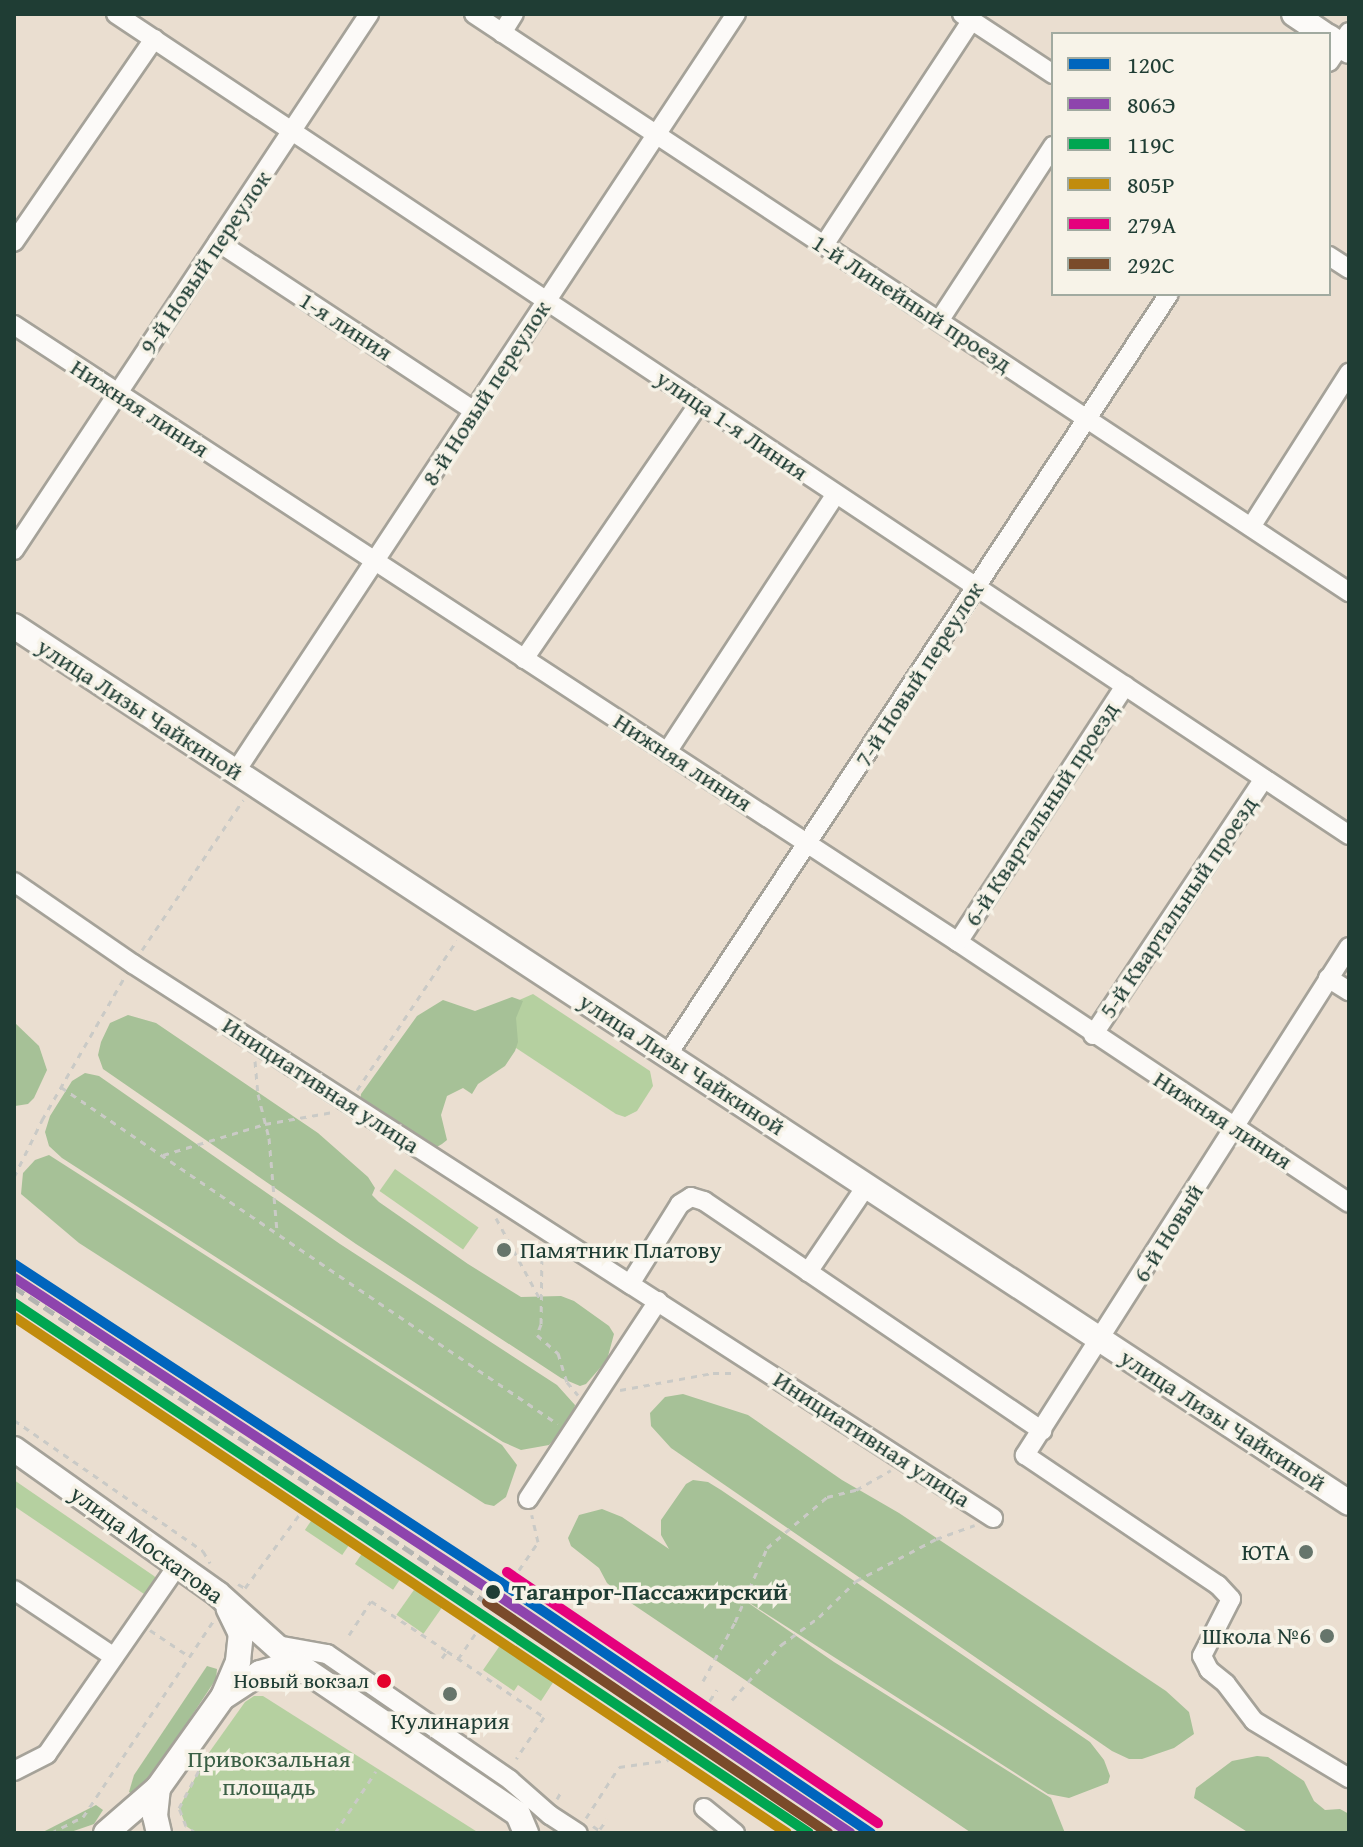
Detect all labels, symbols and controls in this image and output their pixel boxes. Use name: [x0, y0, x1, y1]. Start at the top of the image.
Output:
legend: [1051, 32, 1331, 296]
text: 120С: [1127, 47, 1175, 82]
text: 806Э: [1127, 87, 1175, 122]
text: 119С: [1127, 127, 1175, 162]
street label: 9-й Новый переулок: [133, 165, 277, 359]
text: 805Р: [1127, 167, 1175, 202]
text: 279А: [1127, 207, 1176, 242]
street label: 1-й Линейный проезд: [807, 228, 1017, 378]
text: 292С: [1127, 247, 1175, 282]
street label: 1-я линия: [294, 285, 398, 367]
street label: 8-й Новый переулок: [415, 295, 557, 491]
street label: Нижняя линия: [65, 353, 215, 463]
street label: улица 1-я Линия: [651, 364, 813, 486]
street label: 7-й Новый переулок: [848, 576, 990, 772]
street label: улица Лизы Чайкиной: [32, 632, 248, 786]
street label: 6-й Квартальный проезд: [958, 697, 1124, 931]
street label: Нижняя линия: [608, 707, 758, 817]
street label: 5-й Квартальный проезд: [1093, 791, 1263, 1023]
street label: улица Лизы Чайкиной: [574, 987, 790, 1141]
street label: Инициативная улица: [217, 1011, 425, 1159]
street label: Нижняя линия: [1148, 1065, 1298, 1175]
street label: 6-й Новый: [1127, 1179, 1209, 1287]
place label: Памятник Платову: [520, 1236, 722, 1264]
marker: Памятник Платову: [495, 1241, 513, 1259]
street label: улица Лизы Чайкиной: [1115, 1343, 1331, 1497]
street label: Инициативная улица: [768, 1365, 976, 1513]
street label: улица Москатова: [65, 1479, 229, 1609]
place label: ЮТА: [1241, 1538, 1290, 1566]
marker: ЮТА: [1297, 1543, 1315, 1561]
place label: Таганрог-Пассажирский: [512, 1578, 788, 1606]
marker: Таганрог-Пассажирский: [481, 1580, 505, 1604]
place label: Школа №6: [1202, 1622, 1311, 1650]
marker: Школа №6: [1318, 1627, 1336, 1645]
place label: Новый вокзал: [233, 1668, 369, 1694]
marker: Новый вокзал: [376, 1673, 392, 1689]
marker: Кулинария: [441, 1685, 459, 1703]
place label: Кулинария: [390, 1707, 510, 1735]
park label: Привокзальная площадь: [187, 1745, 351, 1801]

